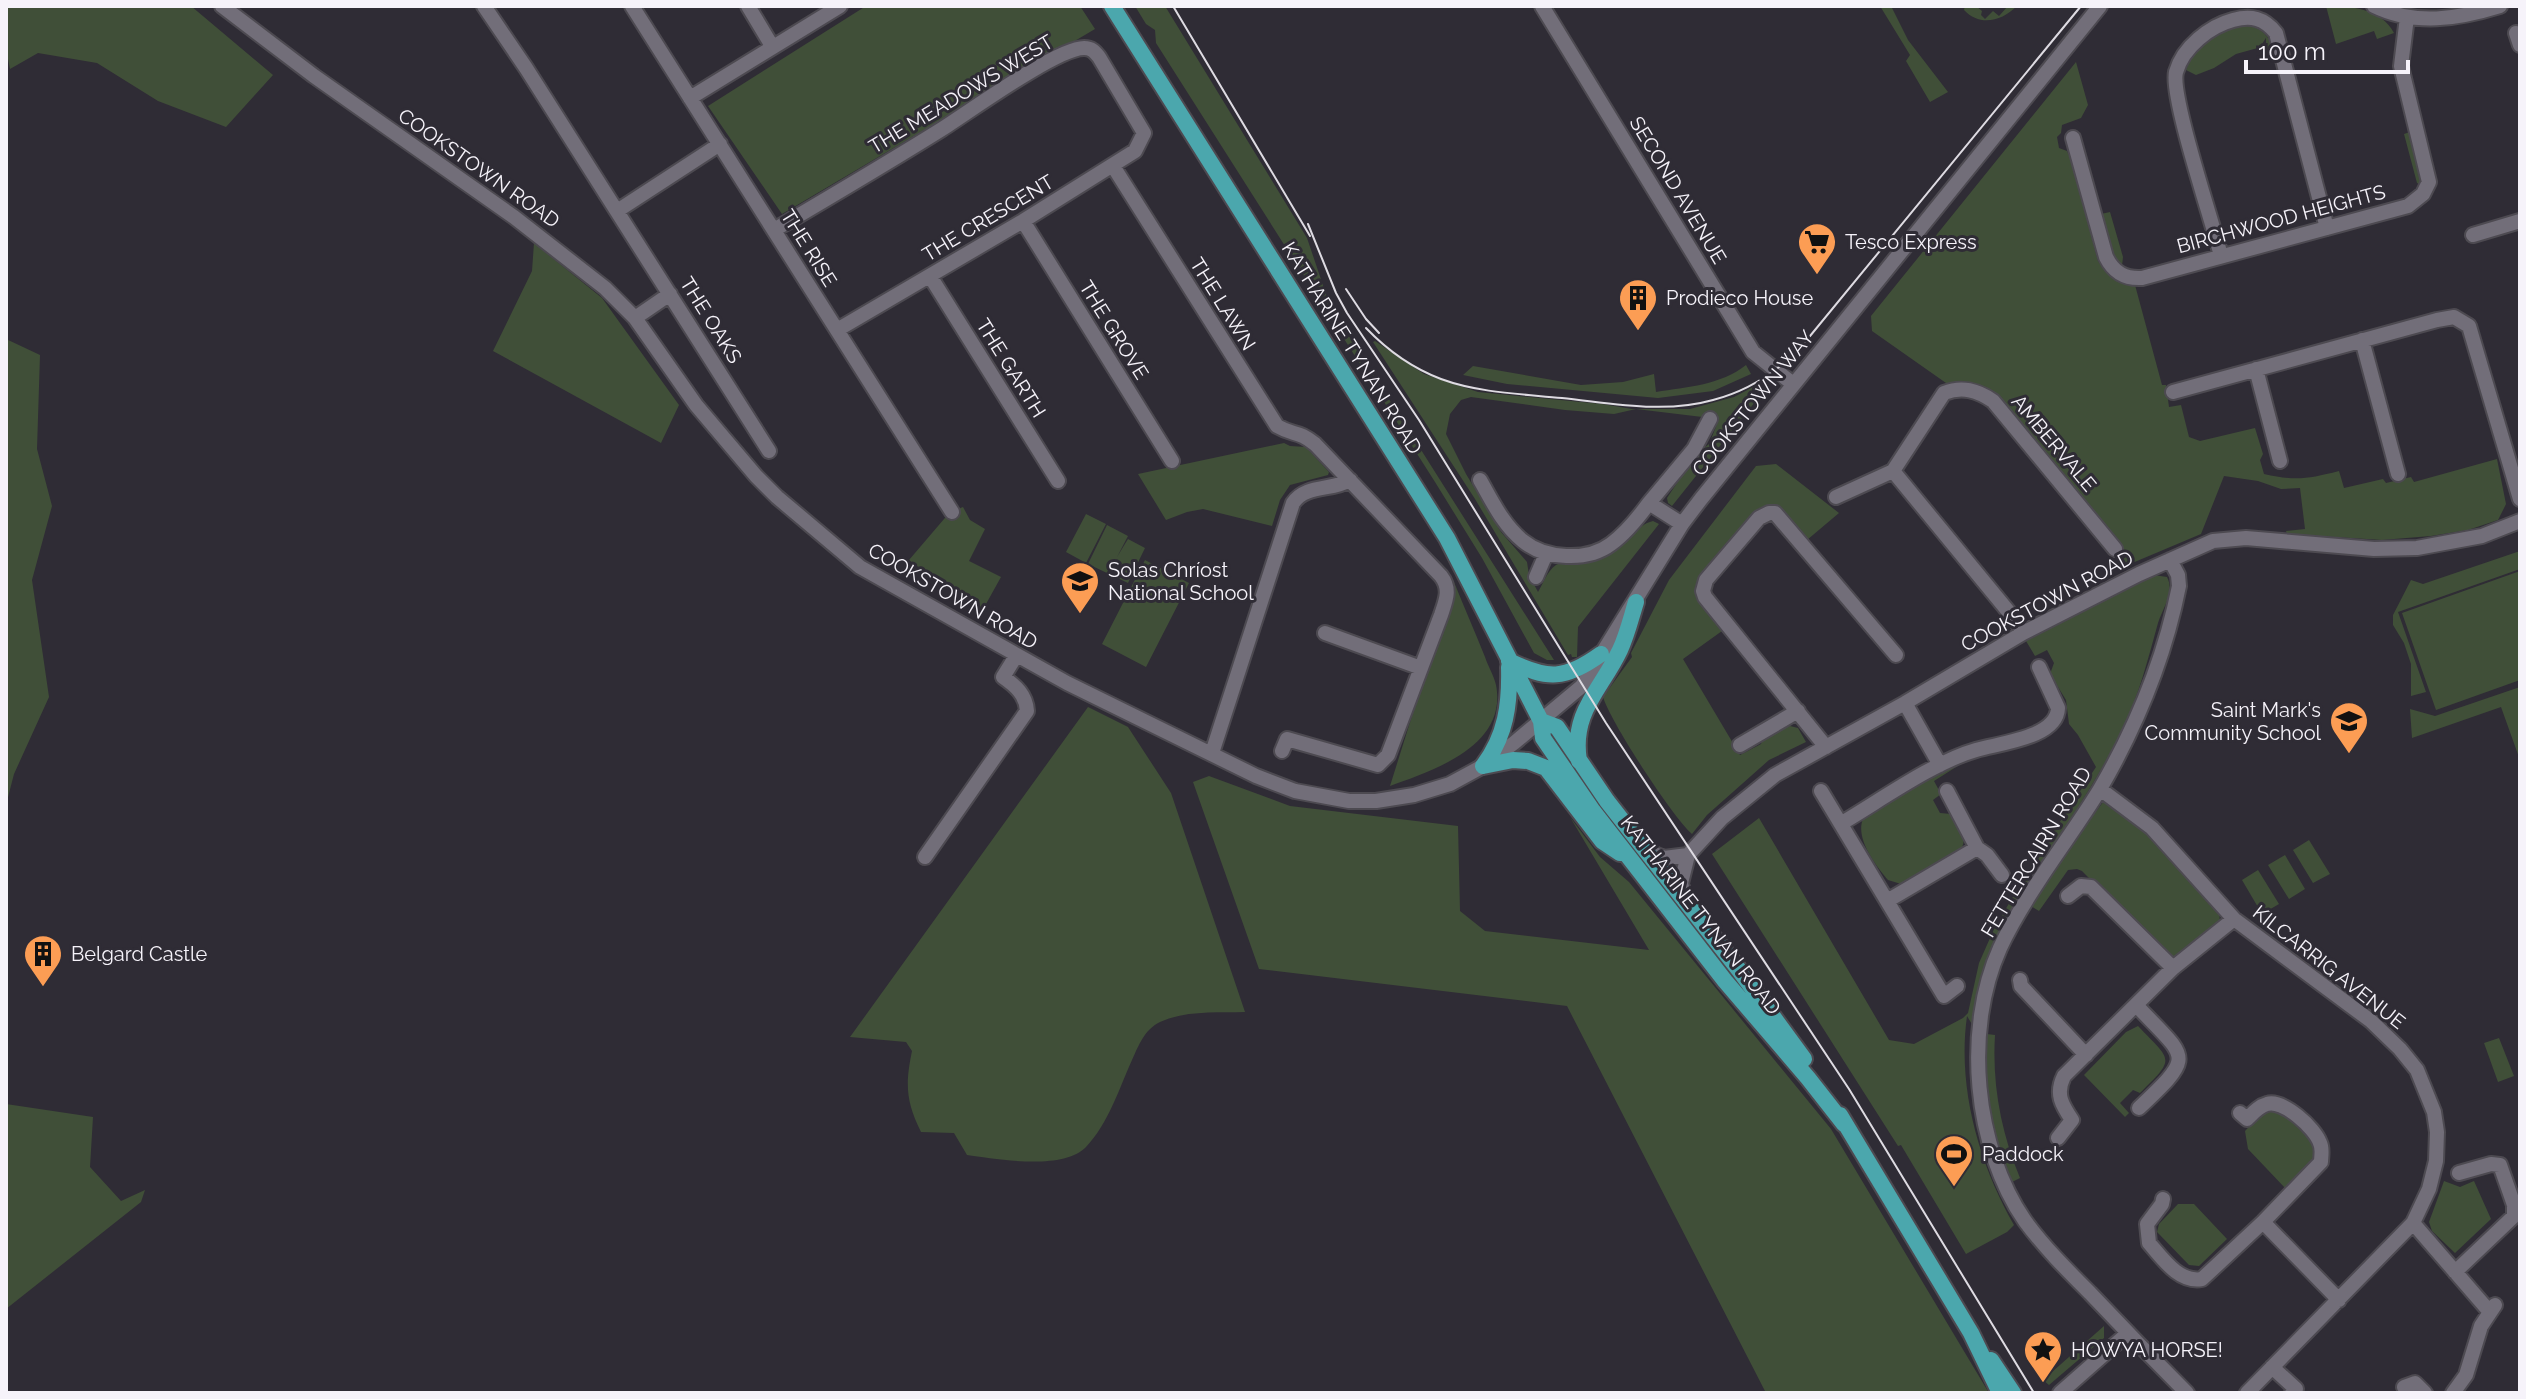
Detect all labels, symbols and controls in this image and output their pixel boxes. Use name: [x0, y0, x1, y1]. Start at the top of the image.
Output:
scale bar: [2246, 24, 2408, 74]
street label: THE MEADOWS WEST: [865, 29, 1057, 159]
text: 100 m: [2258, 37, 2326, 66]
street label: COOKSTOWN ROAD: [394, 103, 564, 233]
street label: SECOND AVENUE: [1625, 112, 1731, 268]
street label: THE CRESCENT: [918, 169, 1058, 267]
street label: BIRCHWOOD HEIGHTS: [2174, 180, 2388, 258]
street label: THE RISE: [776, 205, 842, 291]
supermarket icon: Tesco Express: [1796, 221, 1838, 276]
place label: Tesco Express: [1845, 230, 1977, 254]
street label: KATHARINE TYNAN ROAD: [1277, 237, 1427, 459]
street label: THE LAWN: [1185, 253, 1261, 355]
street label: THE OAKS: [675, 272, 747, 368]
street label: THE GROVE: [1074, 276, 1154, 384]
building icon: Prodieco House: [1617, 277, 1659, 332]
place label: Prodieco House: [1666, 286, 1813, 310]
street label: THE GARTH: [971, 314, 1051, 422]
street label: COOKSTOWN WAY: [1687, 325, 1819, 481]
street label: AMBERVALE: [2007, 390, 2101, 496]
street label: COOKSTOWN ROAD: [864, 538, 1042, 654]
street label: COOKSTOWN ROAD: [1957, 545, 2137, 657]
place label: Solas Chríost National School: [1108, 558, 1254, 605]
school or university icon: Solas Chríost National School: [1059, 560, 1101, 615]
place label: Saint Mark's Community School: [2145, 698, 2322, 745]
school or university icon: Saint Mark's Community School: [2328, 700, 2370, 755]
street label: FETTERCAIRN ROAD: [1976, 762, 2096, 942]
street label: KATHARINE TYNAN ROAD: [1616, 811, 1786, 1019]
street label: KILCARRIG AVENUE: [2248, 900, 2410, 1034]
building icon: Belgard Castle: [22, 933, 64, 988]
place label: Belgard Castle: [71, 942, 207, 966]
sports icon: Paddock: [1933, 1133, 1975, 1188]
place label: Paddock: [1982, 1142, 2064, 1166]
place icon: HOWYA HORSE!: [2022, 1329, 2064, 1384]
place label: HOWYA HORSE!: [2071, 1338, 2223, 1362]

